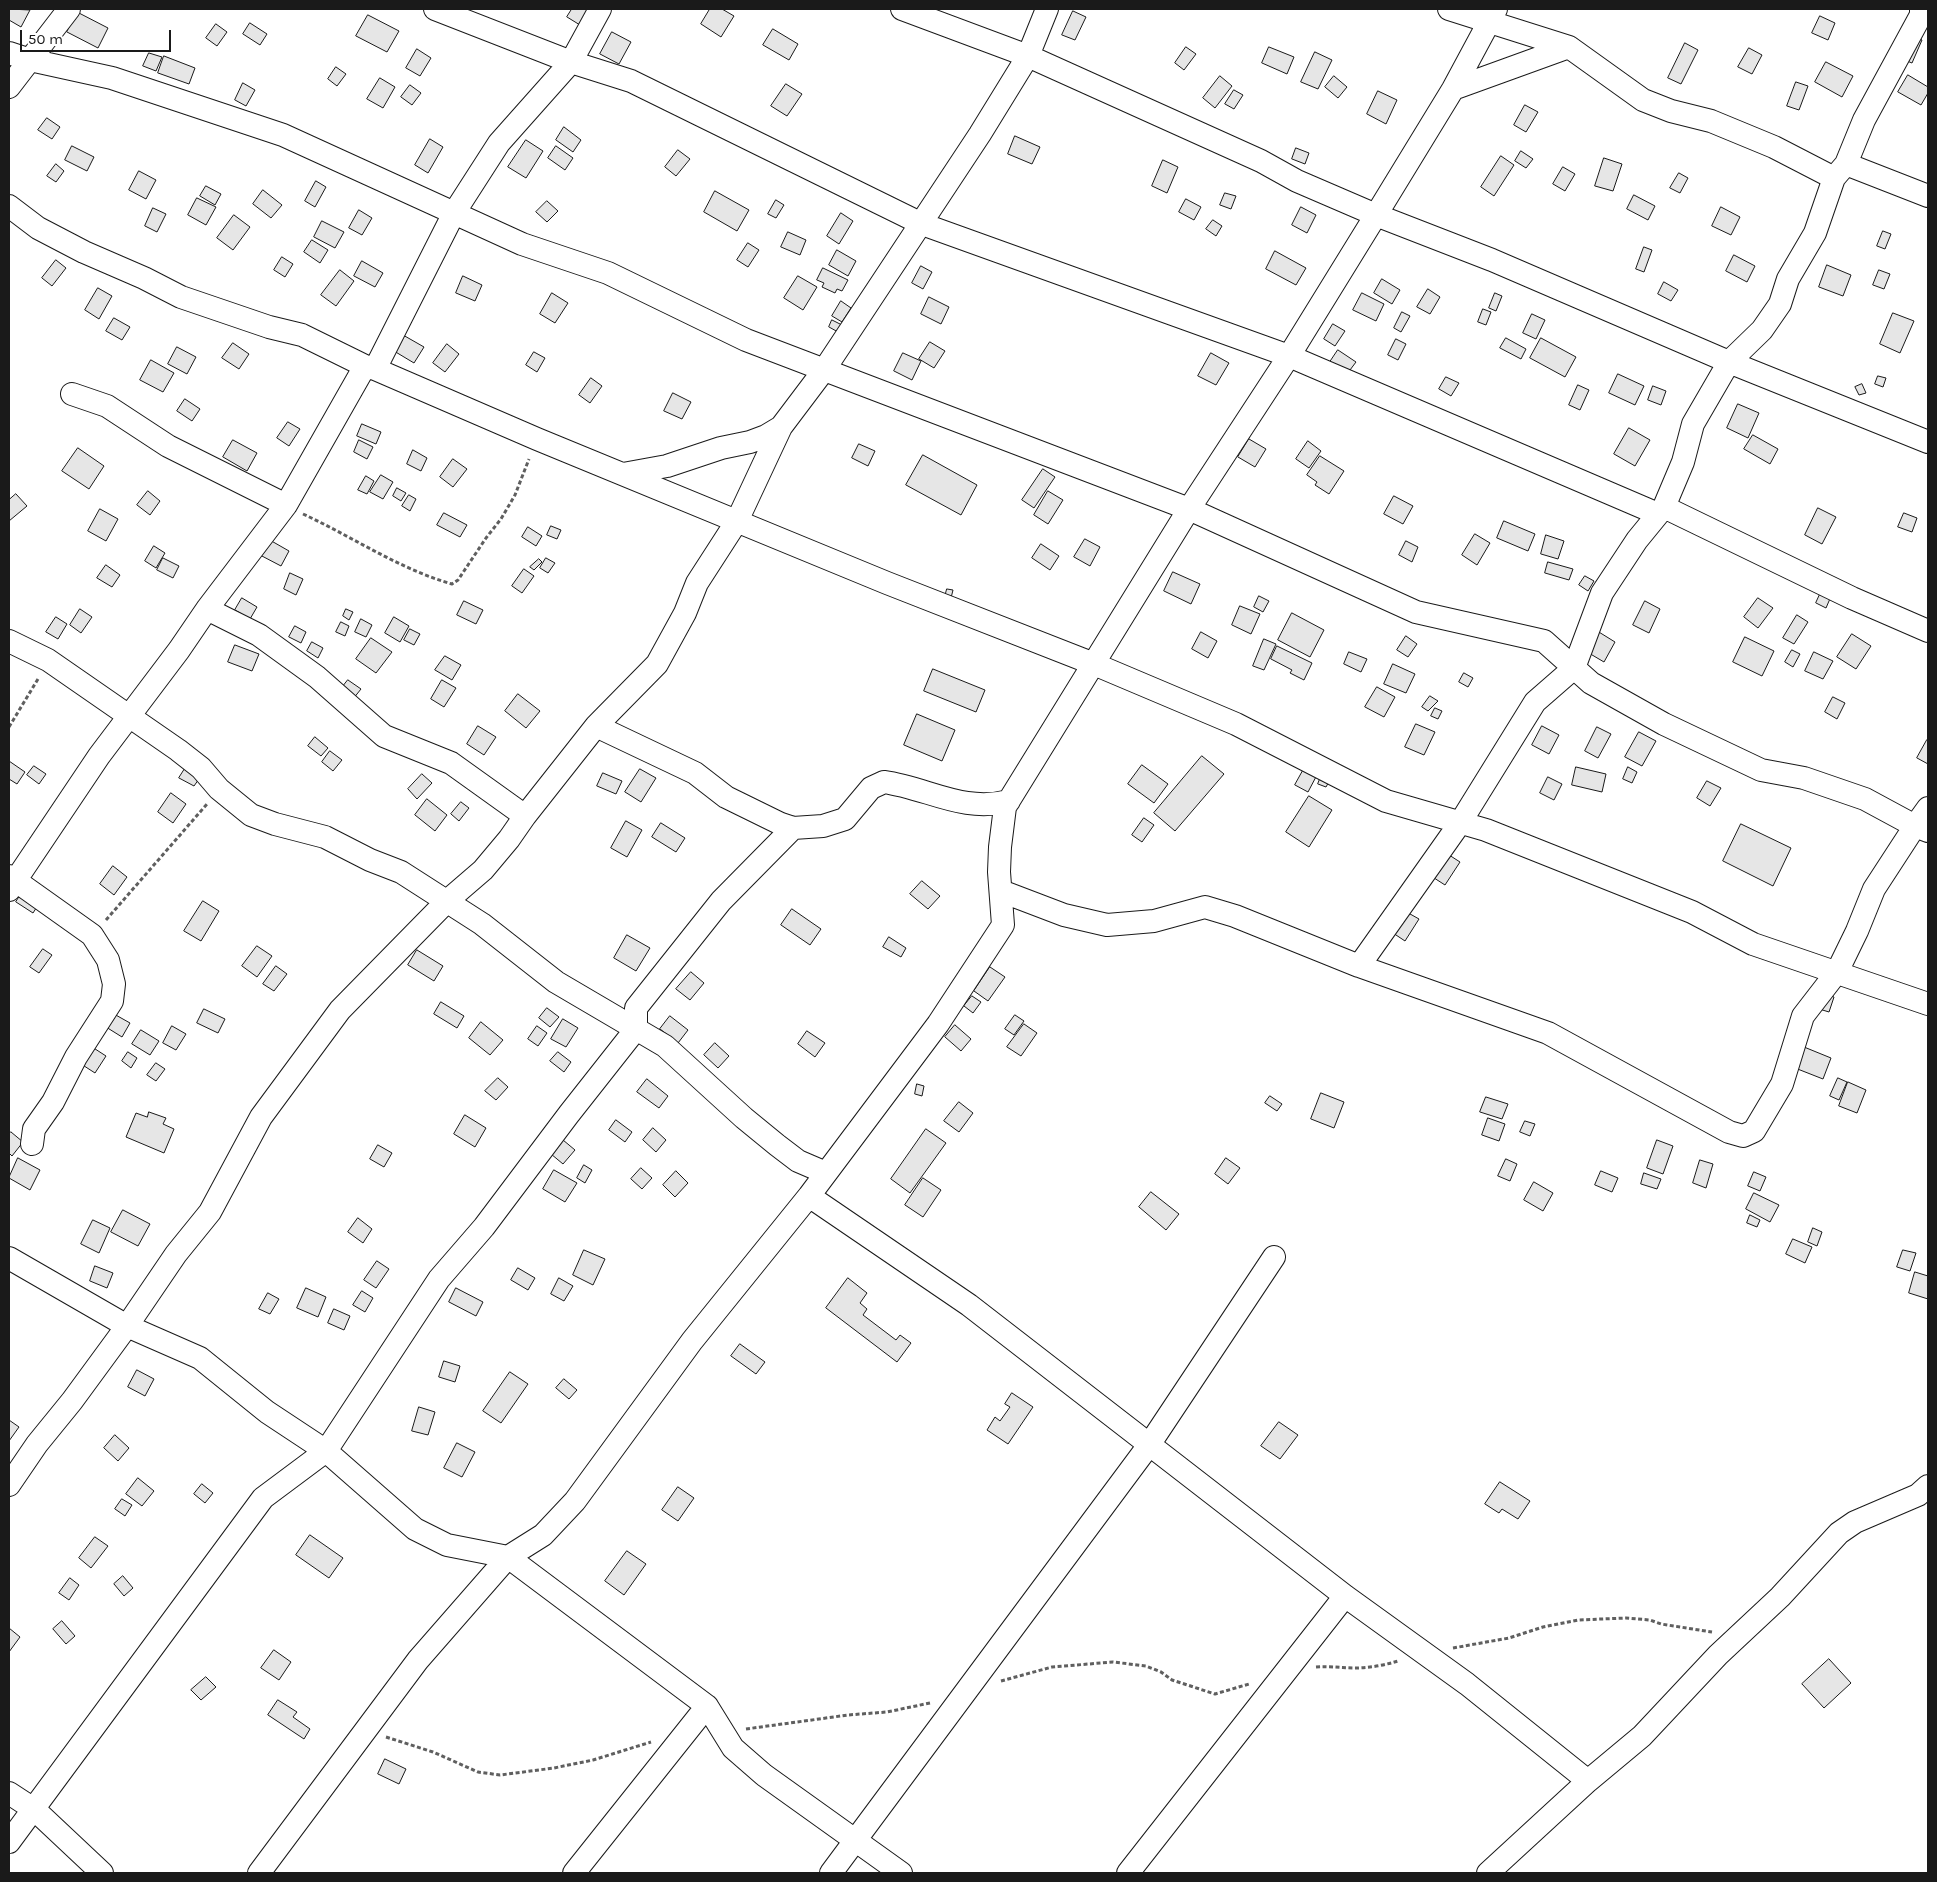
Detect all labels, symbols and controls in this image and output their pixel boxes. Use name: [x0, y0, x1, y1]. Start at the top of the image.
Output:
scale bar: [22, 20, 174, 52]
text: 50 m: [28, 30, 63, 48]

